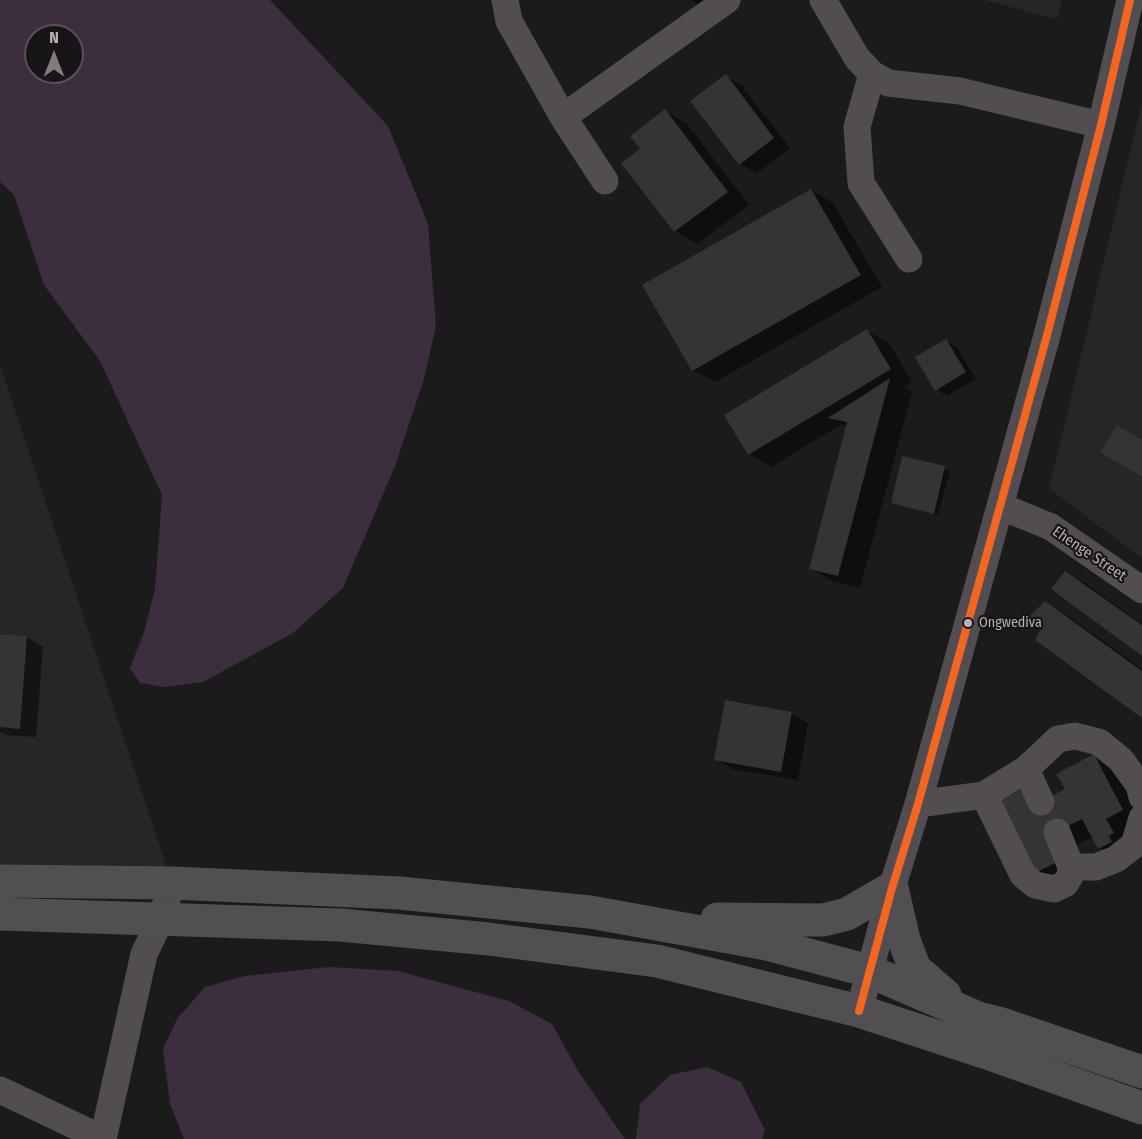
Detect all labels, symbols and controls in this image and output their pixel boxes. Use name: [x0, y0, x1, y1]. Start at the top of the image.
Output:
north arrow: [24, 24, 84, 84]
text: N: [49, 28, 59, 47]
street label: Ehenge Street: [1049, 523, 1129, 585]
place label: Ongwediva: [979, 615, 1042, 631]
marker: Ongwediva: [962, 617, 974, 629]

